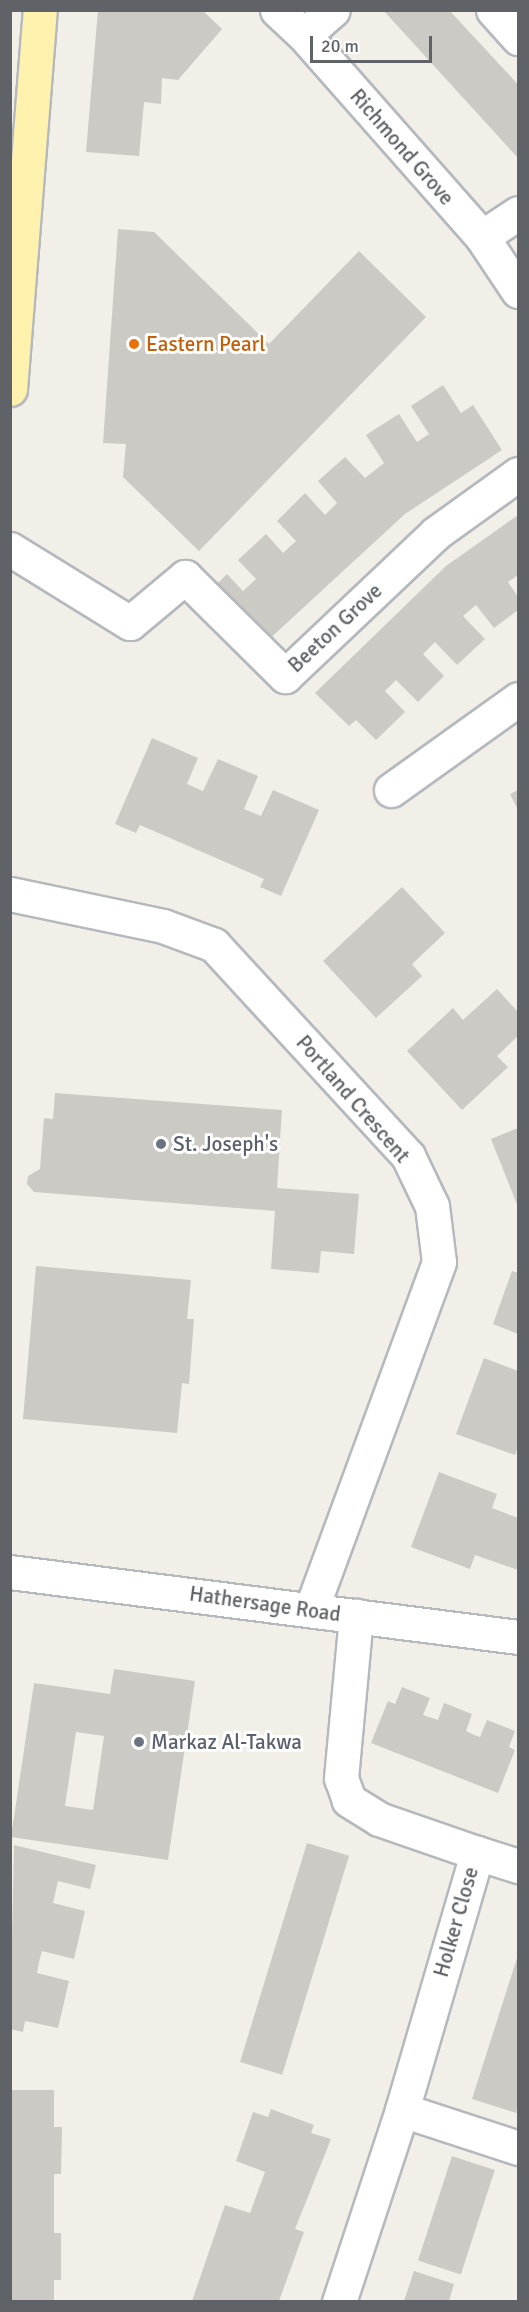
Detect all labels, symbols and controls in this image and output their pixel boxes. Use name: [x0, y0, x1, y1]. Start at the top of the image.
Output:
scale bar: [313, 24, 434, 62]
text: 20 m: [321, 35, 359, 57]
street label: Richmond Grove: [345, 84, 459, 210]
place label: Eastern Pearl: [146, 331, 265, 357]
marker: Eastern Pearl: [127, 337, 141, 351]
street label: Beeton Grove: [283, 578, 387, 678]
street label: Portland Crescent: [291, 1030, 415, 1168]
place label: St. Joseph's: [173, 1131, 278, 1157]
marker: St. Joseph's: [154, 1137, 168, 1151]
street label: Hathersage Road: [188, 1581, 342, 1627]
place label: Markaz Al-Takwa: [151, 1729, 302, 1755]
marker: Markaz Al-Takwa: [132, 1735, 146, 1749]
street label: Holker Close: [428, 1864, 484, 1980]

